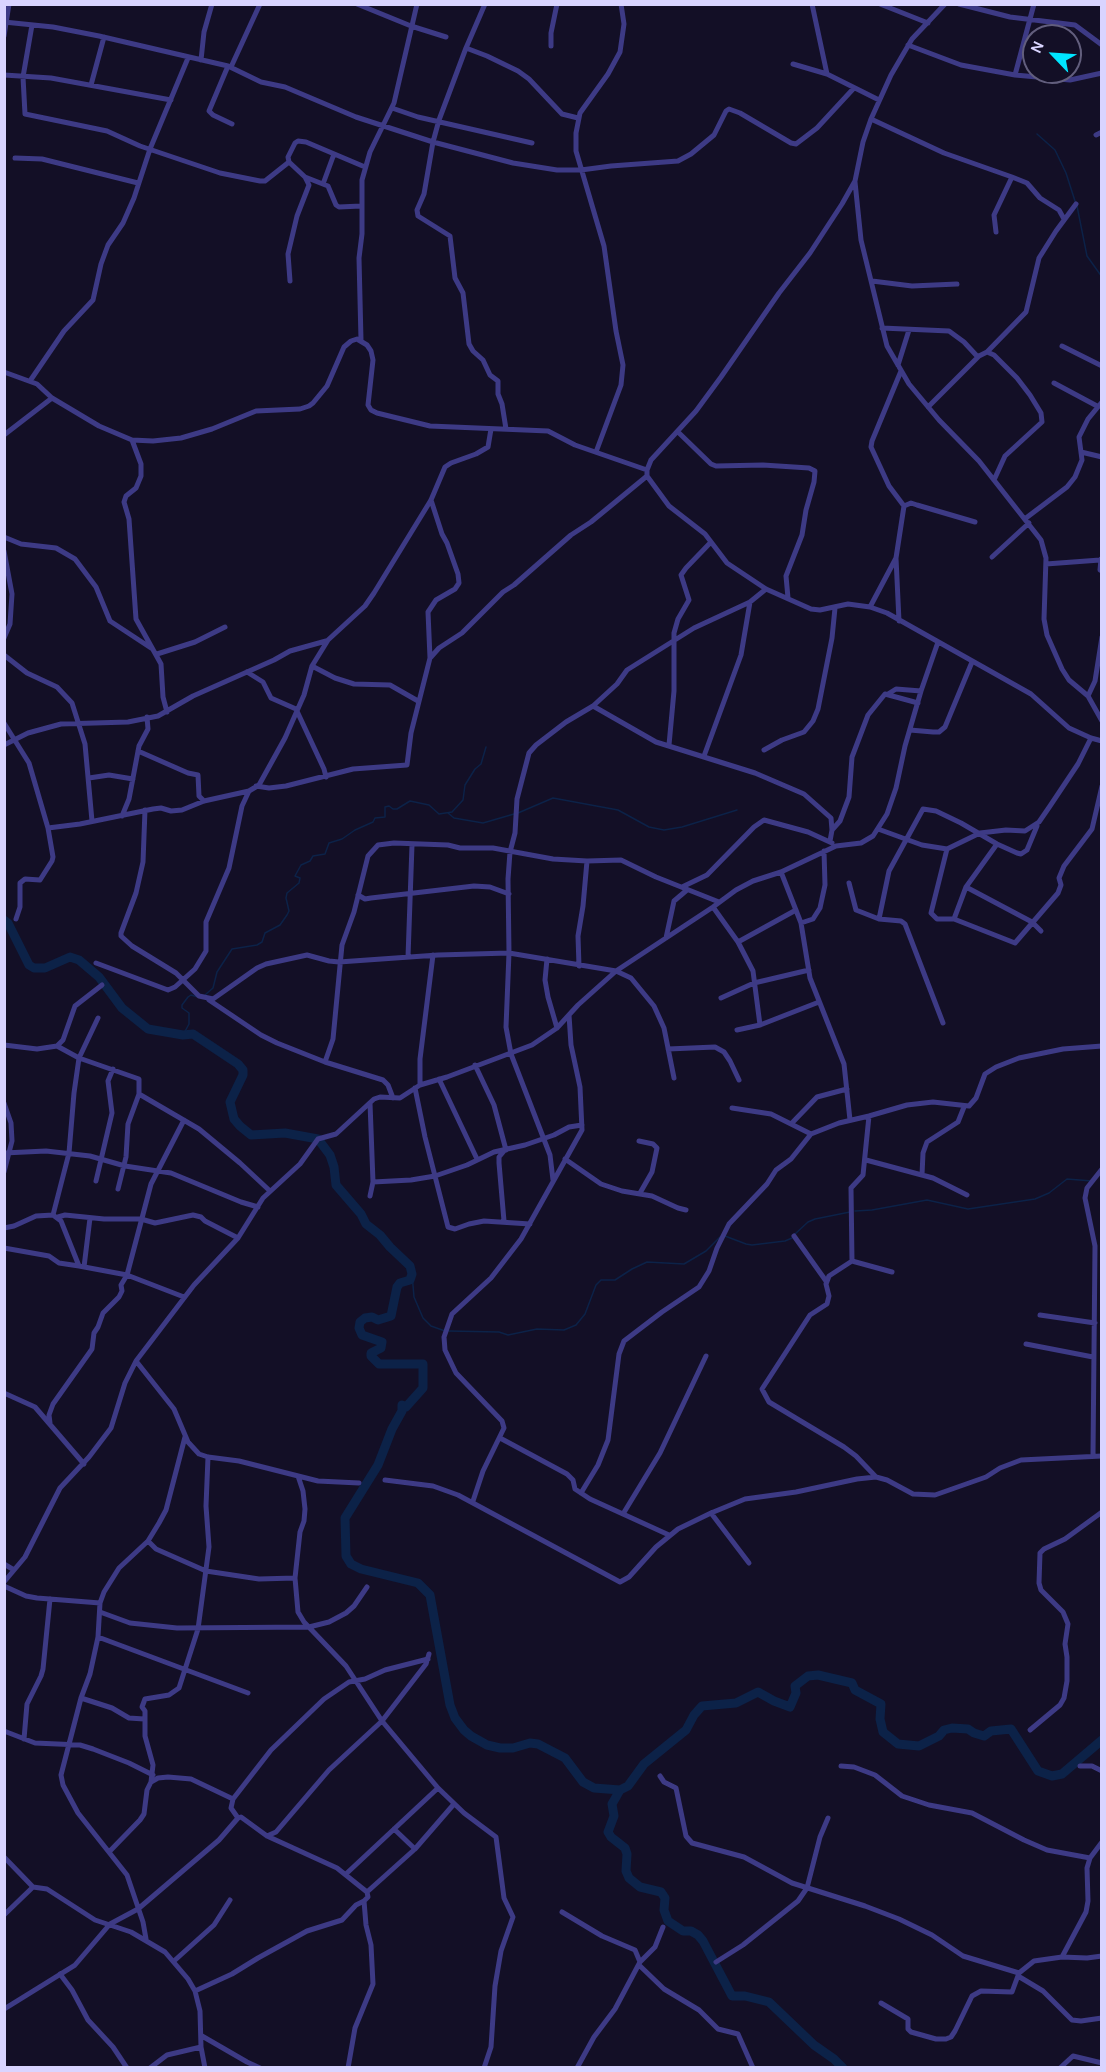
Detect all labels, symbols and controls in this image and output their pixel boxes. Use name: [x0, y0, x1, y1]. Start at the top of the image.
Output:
north arrow: [1022, 24, 1082, 84]
text: N: [1026, 38, 1048, 56]

